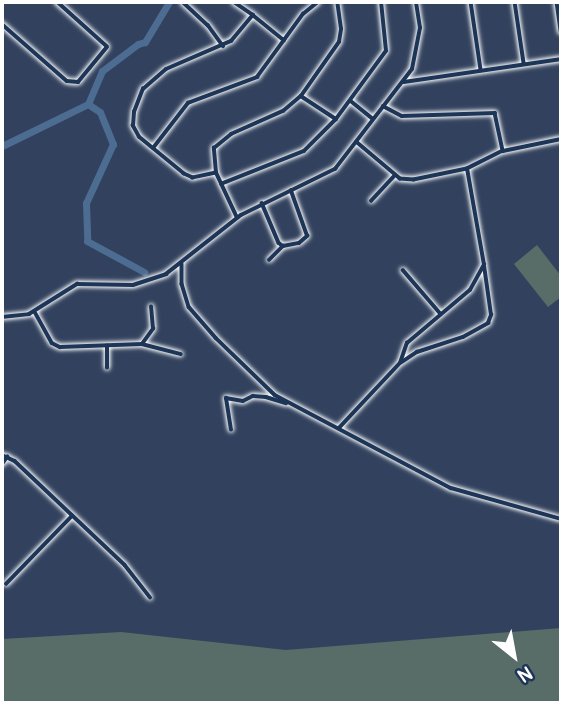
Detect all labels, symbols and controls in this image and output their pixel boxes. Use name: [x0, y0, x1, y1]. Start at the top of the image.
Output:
north arrow: [479, 621, 549, 691]
text: N: [513, 660, 537, 688]

